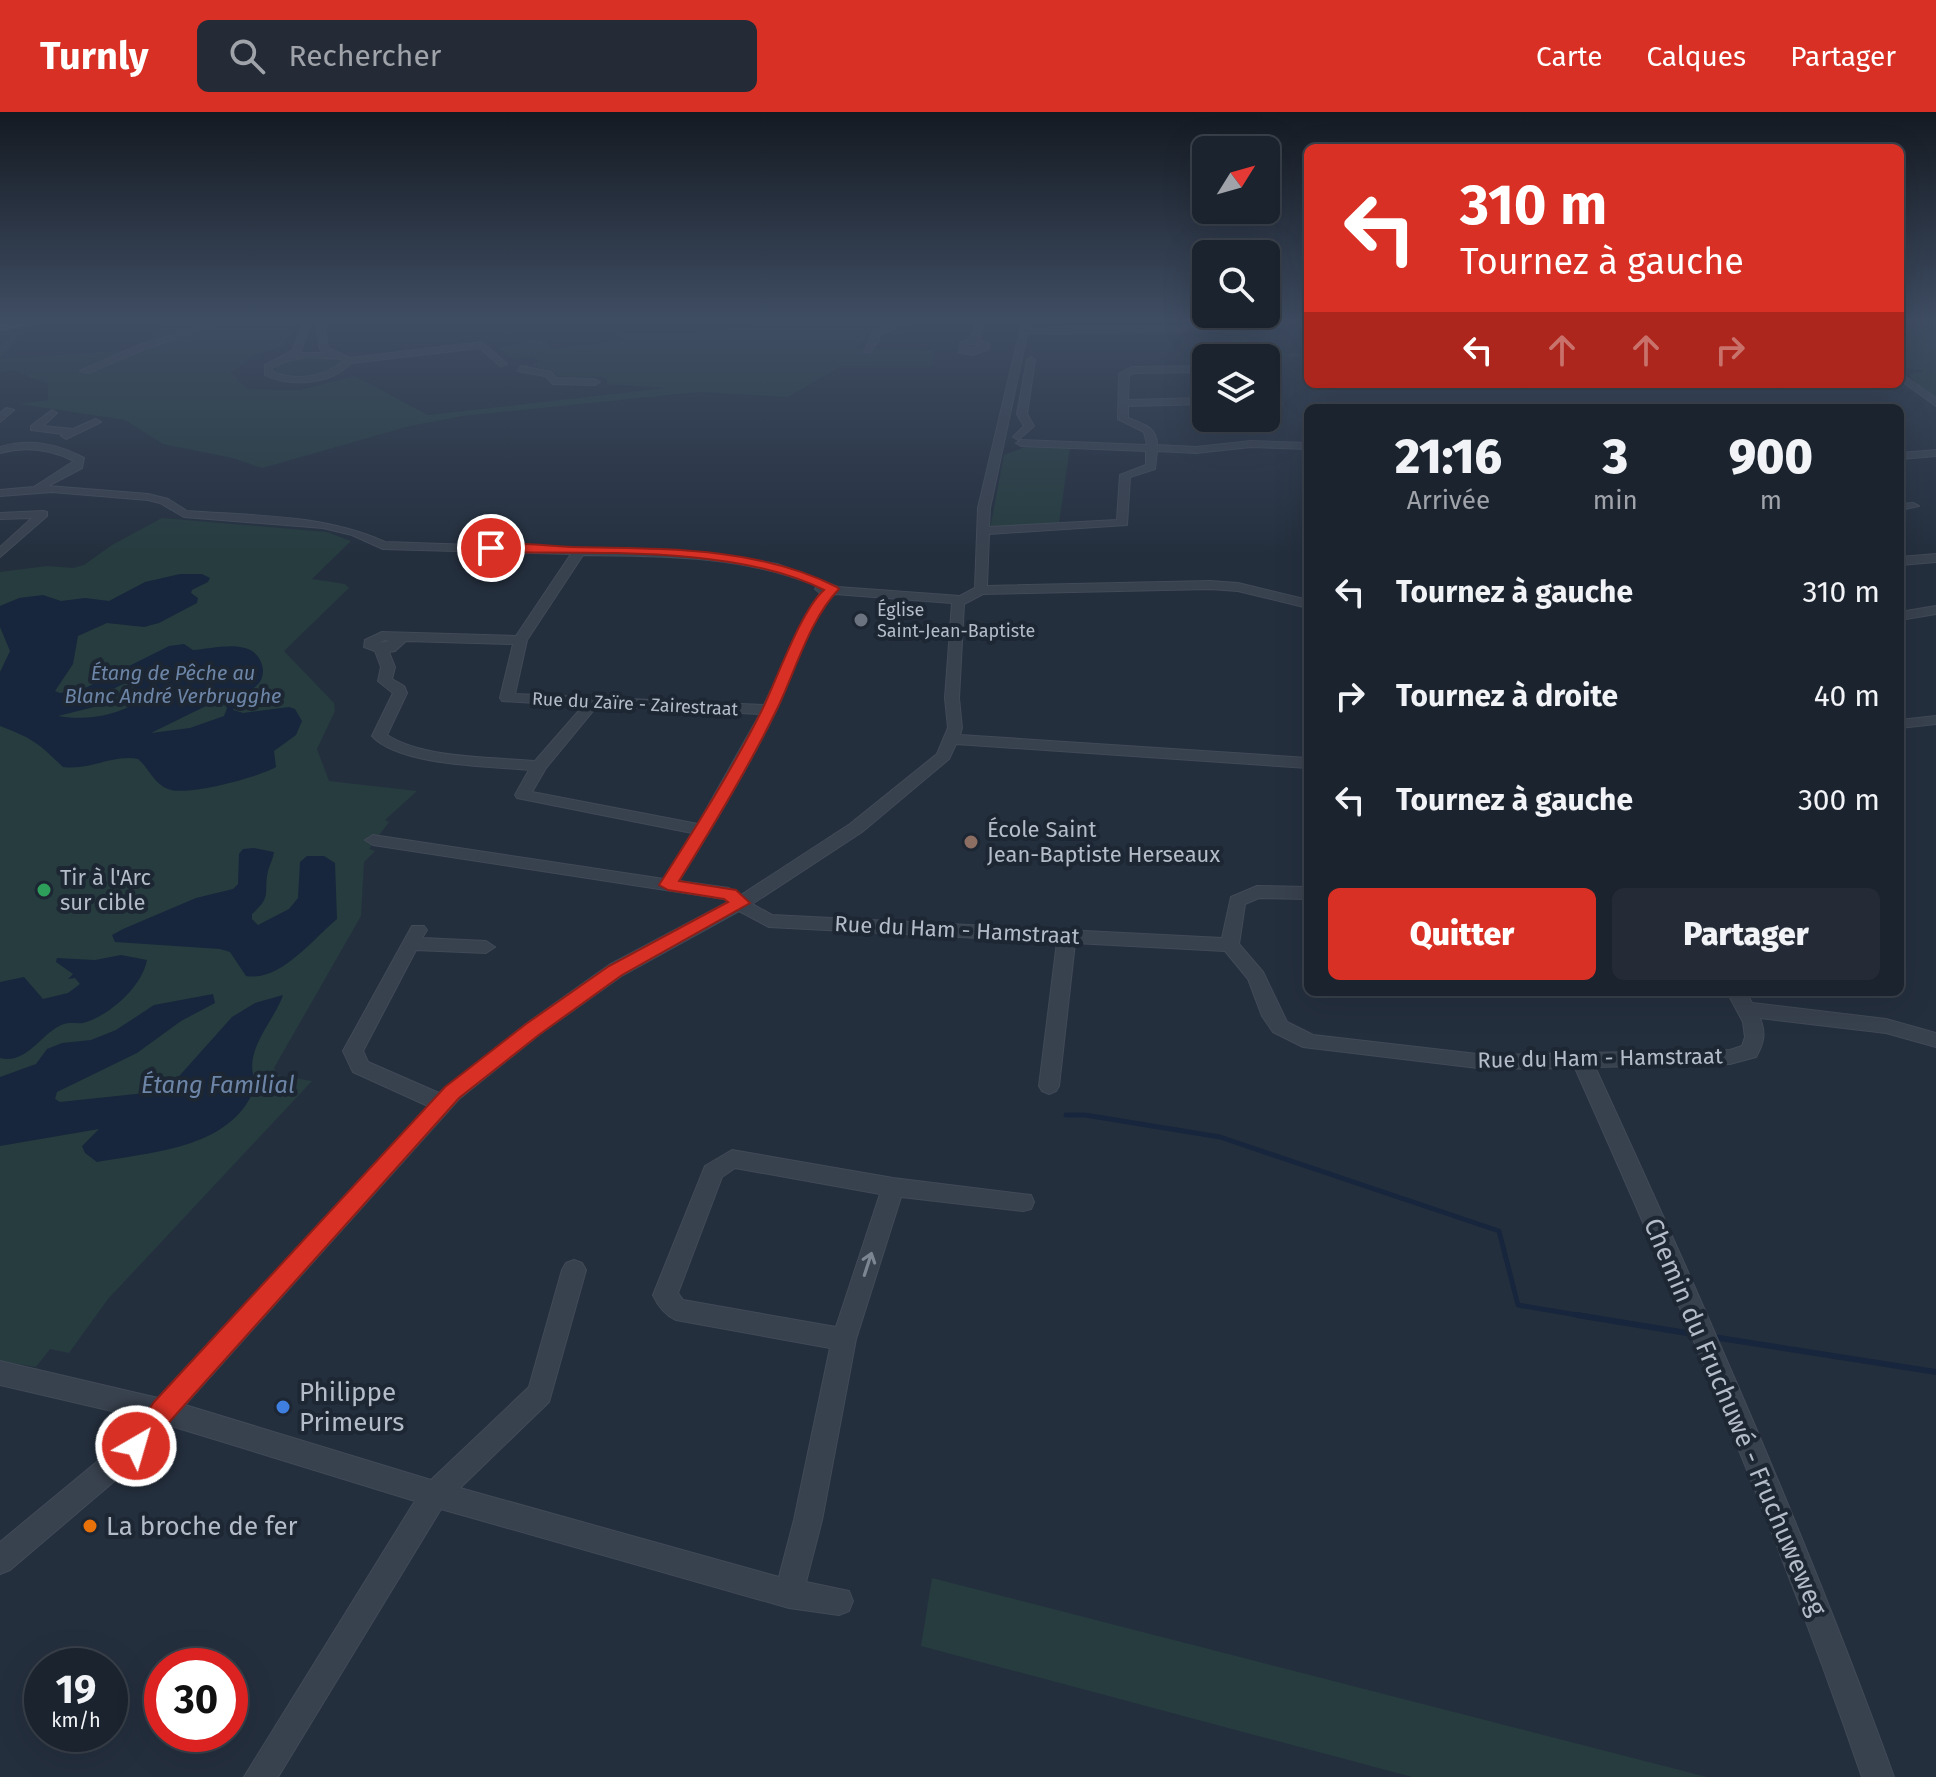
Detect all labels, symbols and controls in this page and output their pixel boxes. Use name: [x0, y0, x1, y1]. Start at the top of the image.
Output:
search box: [197, 20, 757, 92]
text: Turnly: [40, 33, 149, 79]
icon: search: [225, 34, 269, 78]
text: Rechercher: [289, 38, 441, 74]
text: Carte: [1536, 40, 1602, 73]
text: Calques: [1646, 40, 1746, 73]
text: Partager: [1790, 40, 1896, 73]
north arrow: [1192, 136, 1280, 224]
map controls: [1192, 136, 1280, 432]
text: 310 m: [1460, 172, 1607, 239]
icon: left: [1328, 176, 1432, 280]
button: search: [1192, 240, 1280, 328]
text: Tournez à gauche: [1460, 240, 1744, 284]
icon: left: [1456, 328, 1500, 372]
icon: ahead: [1540, 328, 1584, 372]
icon: ahead: [1624, 328, 1668, 372]
icon: right: [1708, 328, 1752, 372]
button: layers: [1192, 344, 1280, 432]
text: 21:16: [1395, 428, 1502, 486]
text: 3: [1603, 428, 1628, 486]
text: 900: [1729, 428, 1813, 486]
text: Arrivée: [1407, 485, 1490, 516]
text: min: [1593, 485, 1638, 516]
text: m: [1760, 485, 1782, 516]
pin: [457, 514, 525, 582]
icon: arrive: [469, 526, 513, 570]
icon: left: [1328, 570, 1372, 614]
text: Tournez à gauche: [1396, 574, 1633, 610]
text: 310 m: [1802, 574, 1880, 610]
place label: Église Saint-Jean-Baptiste: [877, 598, 1035, 642]
marker: Église Saint-Jean-Baptiste: [852, 611, 870, 629]
water label: Étang de Pêche au Blanc André Verbrugghe: [65, 661, 281, 708]
icon: right: [1328, 674, 1372, 718]
text: Tournez à droite: [1396, 678, 1618, 714]
text: 40 m: [1814, 678, 1880, 714]
street label: Rue du Zaïre - Zairestraat: [531, 688, 739, 720]
icon: left: [1328, 778, 1372, 822]
text: Tournez à gauche: [1396, 782, 1633, 818]
text: 300 m: [1798, 782, 1880, 818]
place label: École Saint Jean-Baptiste Herseaux: [987, 816, 1220, 868]
marker: École Saint Jean-Baptiste Herseaux: [962, 833, 980, 851]
place label: Tir à l'Arc sur cible: [60, 864, 151, 916]
marker: Tir à l'Arc sur cible: [35, 881, 53, 899]
button: Quitter: [1328, 888, 1596, 980]
button: Partager: [1612, 888, 1880, 980]
street label: Rue du Ham - Hamstraat: [834, 910, 1080, 950]
street label: Rue du Ham - Hamstraat: [1477, 1042, 1723, 1074]
water label: Étang Familial: [141, 1070, 295, 1099]
street label: Chemin du Fruchuwé - Fruchuweweg: [1637, 1214, 1833, 1621]
one-way arrow: [861, 1252, 876, 1278]
place label: Philippe Primeurs: [299, 1377, 404, 1438]
marker: Philippe Primeurs: [274, 1398, 292, 1416]
position arrow: [94, 1404, 178, 1488]
place label: La broche de fer: [106, 1511, 298, 1542]
marker: La broche de fer: [81, 1517, 99, 1535]
speed limit sign: 30: [144, 1648, 248, 1752]
text: 19: [56, 1666, 96, 1714]
text: km/h: [51, 1708, 101, 1732]

